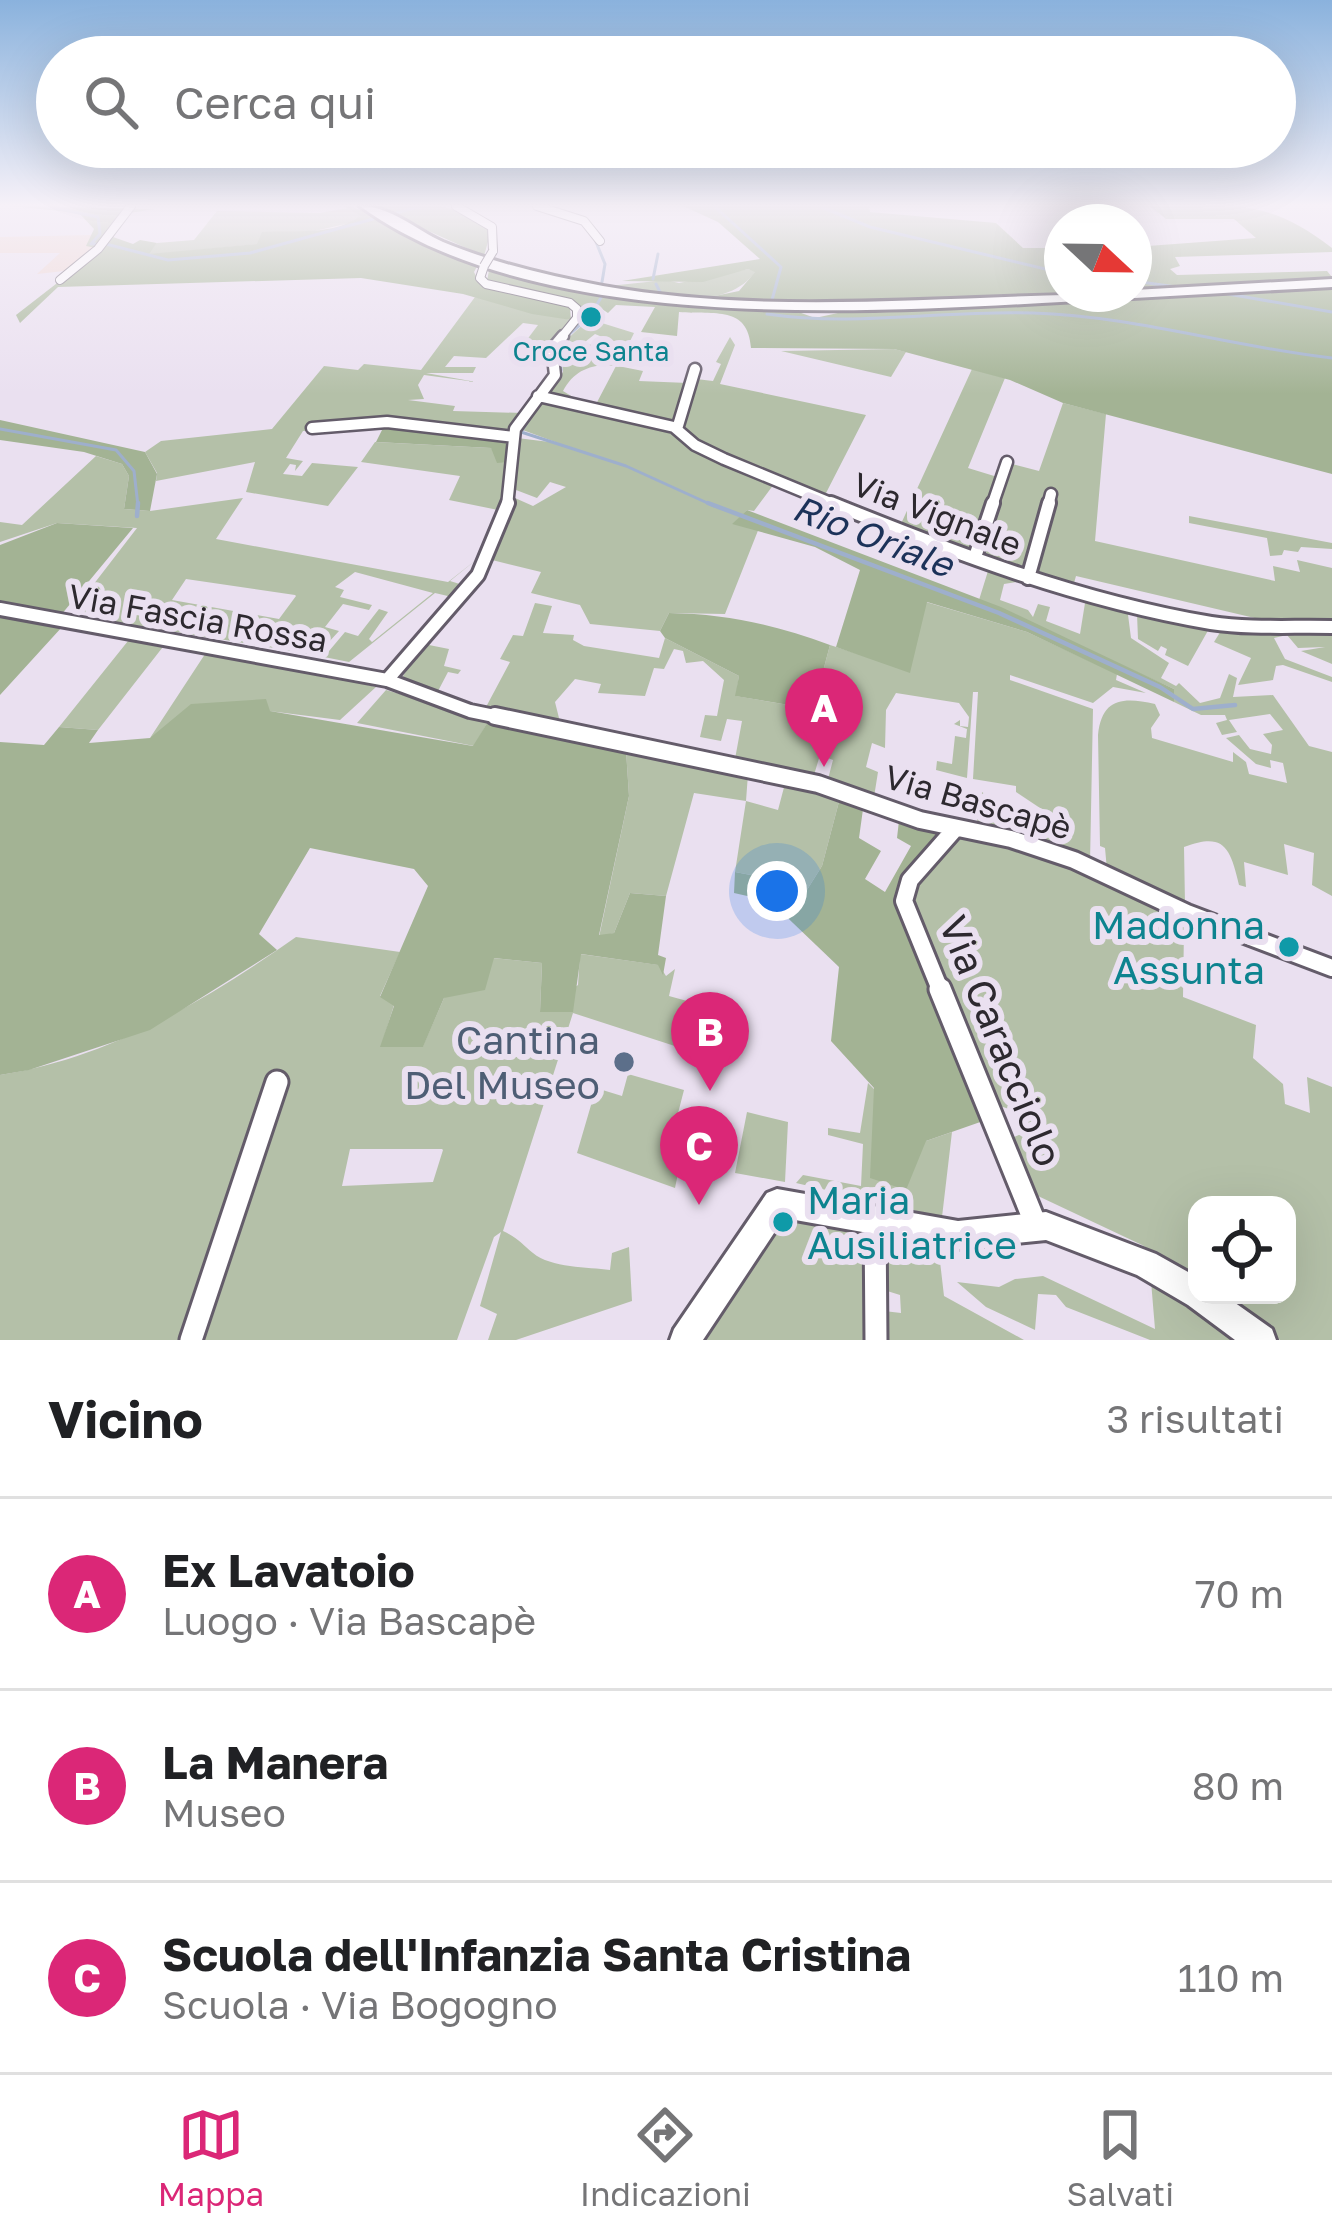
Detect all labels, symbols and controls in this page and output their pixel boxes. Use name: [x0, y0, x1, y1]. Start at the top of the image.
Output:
search box: [36, 36, 1296, 168]
icon: search: [78, 69, 144, 135]
text: Cerca qui: [174, 75, 376, 129]
north arrow: [1044, 204, 1152, 312]
marker: Croce Santa: [578, 304, 604, 330]
place label: Croce Santa: [513, 335, 669, 367]
street label: Via Vignale: [847, 464, 1027, 564]
water label: Rio Oriale: [787, 485, 961, 586]
street label: Via Fascia Rossa: [66, 576, 331, 659]
pin: A: [785, 668, 863, 767]
street label: Via Bascapè: [880, 756, 1076, 847]
your location: [747, 861, 807, 921]
place label: Madonna Assunta: [1092, 901, 1265, 993]
street label: Via Caracciolo: [930, 909, 1073, 1173]
marker: Madonna Assunta: [1276, 934, 1302, 960]
pin: B: [671, 992, 749, 1091]
place label: Cantina Del Museo: [404, 1016, 600, 1108]
marker: Cantina Del Museo: [611, 1049, 637, 1075]
pin: C: [660, 1106, 738, 1205]
place label: Maria Ausiliatrice: [807, 1176, 1017, 1268]
map controls: [1188, 1196, 1296, 1304]
button: locate: [1188, 1196, 1296, 1304]
marker: Maria Ausiliatrice: [770, 1209, 796, 1235]
text: Vicino: [48, 1388, 203, 1449]
text: 3 risultati: [1107, 1395, 1284, 1442]
text: Ex Lavatoio: [162, 1543, 415, 1597]
text: A: [73, 1570, 101, 1617]
text: 70 m: [1195, 1570, 1284, 1617]
text: Luogo · Via Bascapè: [162, 1597, 536, 1644]
text: La Manera: [162, 1735, 388, 1789]
text: B: [73, 1762, 101, 1809]
text: 80 m: [1192, 1762, 1284, 1809]
text: Museo: [162, 1789, 286, 1836]
text: Scuola dell'Infanzia Santa Cristina: [162, 1927, 911, 1981]
text: C: [73, 1954, 101, 2001]
text: 110 m: [1178, 1954, 1284, 2001]
text: Scuola · Via Bogogno: [162, 1981, 558, 2028]
tab: Mappa: [158, 2102, 264, 2213]
tab: Indicazioni: [580, 2102, 751, 2213]
tab: Salvati: [1067, 2102, 1174, 2213]

